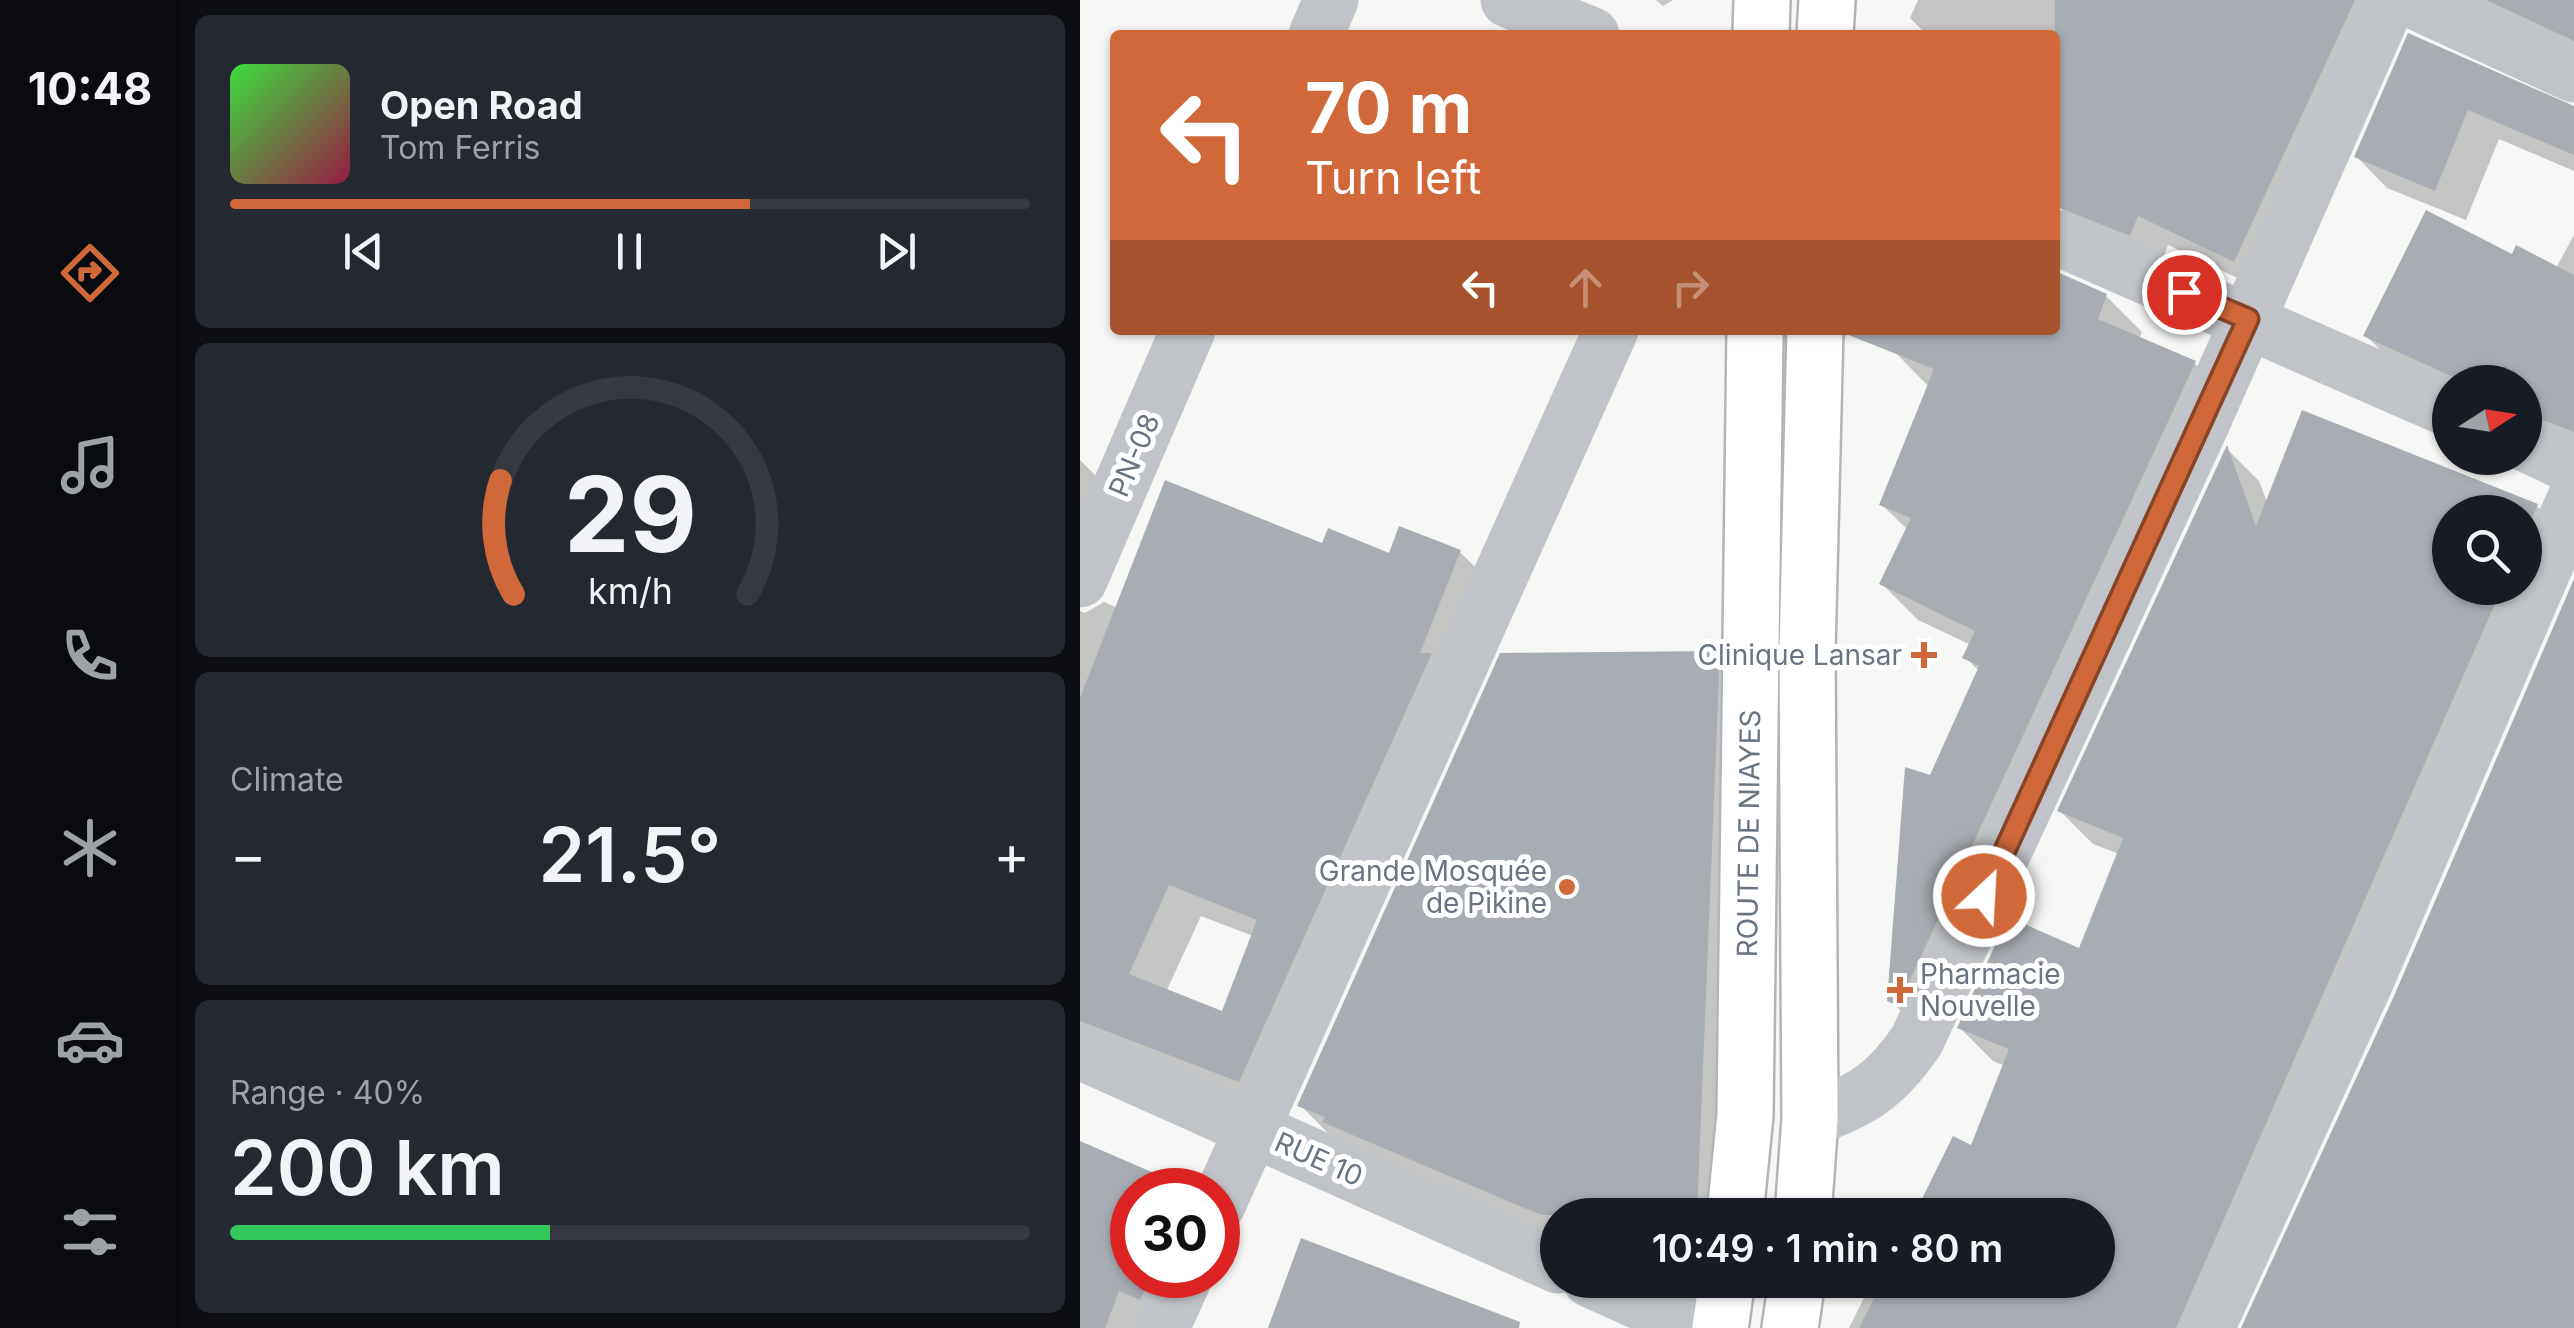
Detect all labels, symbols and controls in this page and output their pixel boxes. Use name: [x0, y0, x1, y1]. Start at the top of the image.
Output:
text: 10:48: [28, 61, 152, 116]
text: 70 m: [1305, 65, 1472, 150]
icon: left: [1140, 70, 1270, 200]
text: Open Road: [380, 82, 583, 128]
text: Tom Ferris: [380, 128, 540, 167]
text: Turn left: [1305, 150, 1481, 205]
icon: previous: [336, 224, 391, 279]
icon: pause: [602, 224, 657, 279]
icon: next: [869, 224, 924, 279]
icon: directions: [55, 238, 125, 308]
pin: [2142, 250, 2227, 335]
icon: left: [1453, 260, 1508, 315]
icon: ahead: [1558, 260, 1613, 315]
icon: right: [1663, 260, 1718, 315]
icon: arrive: [2157, 265, 2212, 320]
north arrow: [2432, 365, 2542, 475]
map controls: [2432, 365, 2542, 605]
street label: PN-08: [1101, 408, 1167, 502]
icon: music: [55, 430, 125, 500]
text: 29: [563, 451, 697, 577]
button: search: [2432, 495, 2542, 605]
text: km/h: [588, 569, 672, 613]
icon: phone: [55, 621, 125, 691]
place label: Clinique Lansar: [1698, 638, 1902, 672]
marker: Clinique Lansar: [1911, 642, 1937, 668]
street label: ROUTE DE NIAYES: [1730, 709, 1767, 958]
text: Climate: [230, 760, 344, 799]
text: 21.5°: [539, 809, 721, 900]
icon: climate: [55, 813, 125, 883]
text: −: [230, 822, 266, 888]
text: +: [994, 822, 1030, 888]
position arrow: [1932, 844, 2036, 948]
place label: Grande Mosquée de Pikine: [1319, 854, 1547, 920]
marker: Grande Mosquée de Pikine: [1556, 876, 1578, 898]
place label: Pharmacie Nouvelle: [1920, 957, 2061, 1023]
marker: Pharmacie Nouvelle: [1889, 979, 1911, 1001]
icon: car: [55, 1005, 125, 1075]
text: Range · 40%: [230, 1073, 425, 1112]
text: 200 km: [230, 1122, 505, 1213]
street label: RUE 10: [1270, 1125, 1368, 1193]
speed limit sign: 30: [1110, 1168, 1240, 1298]
icon: filters: [55, 1197, 125, 1267]
text: 10:49 · 1 min · 80 m: [1652, 1225, 2003, 1271]

